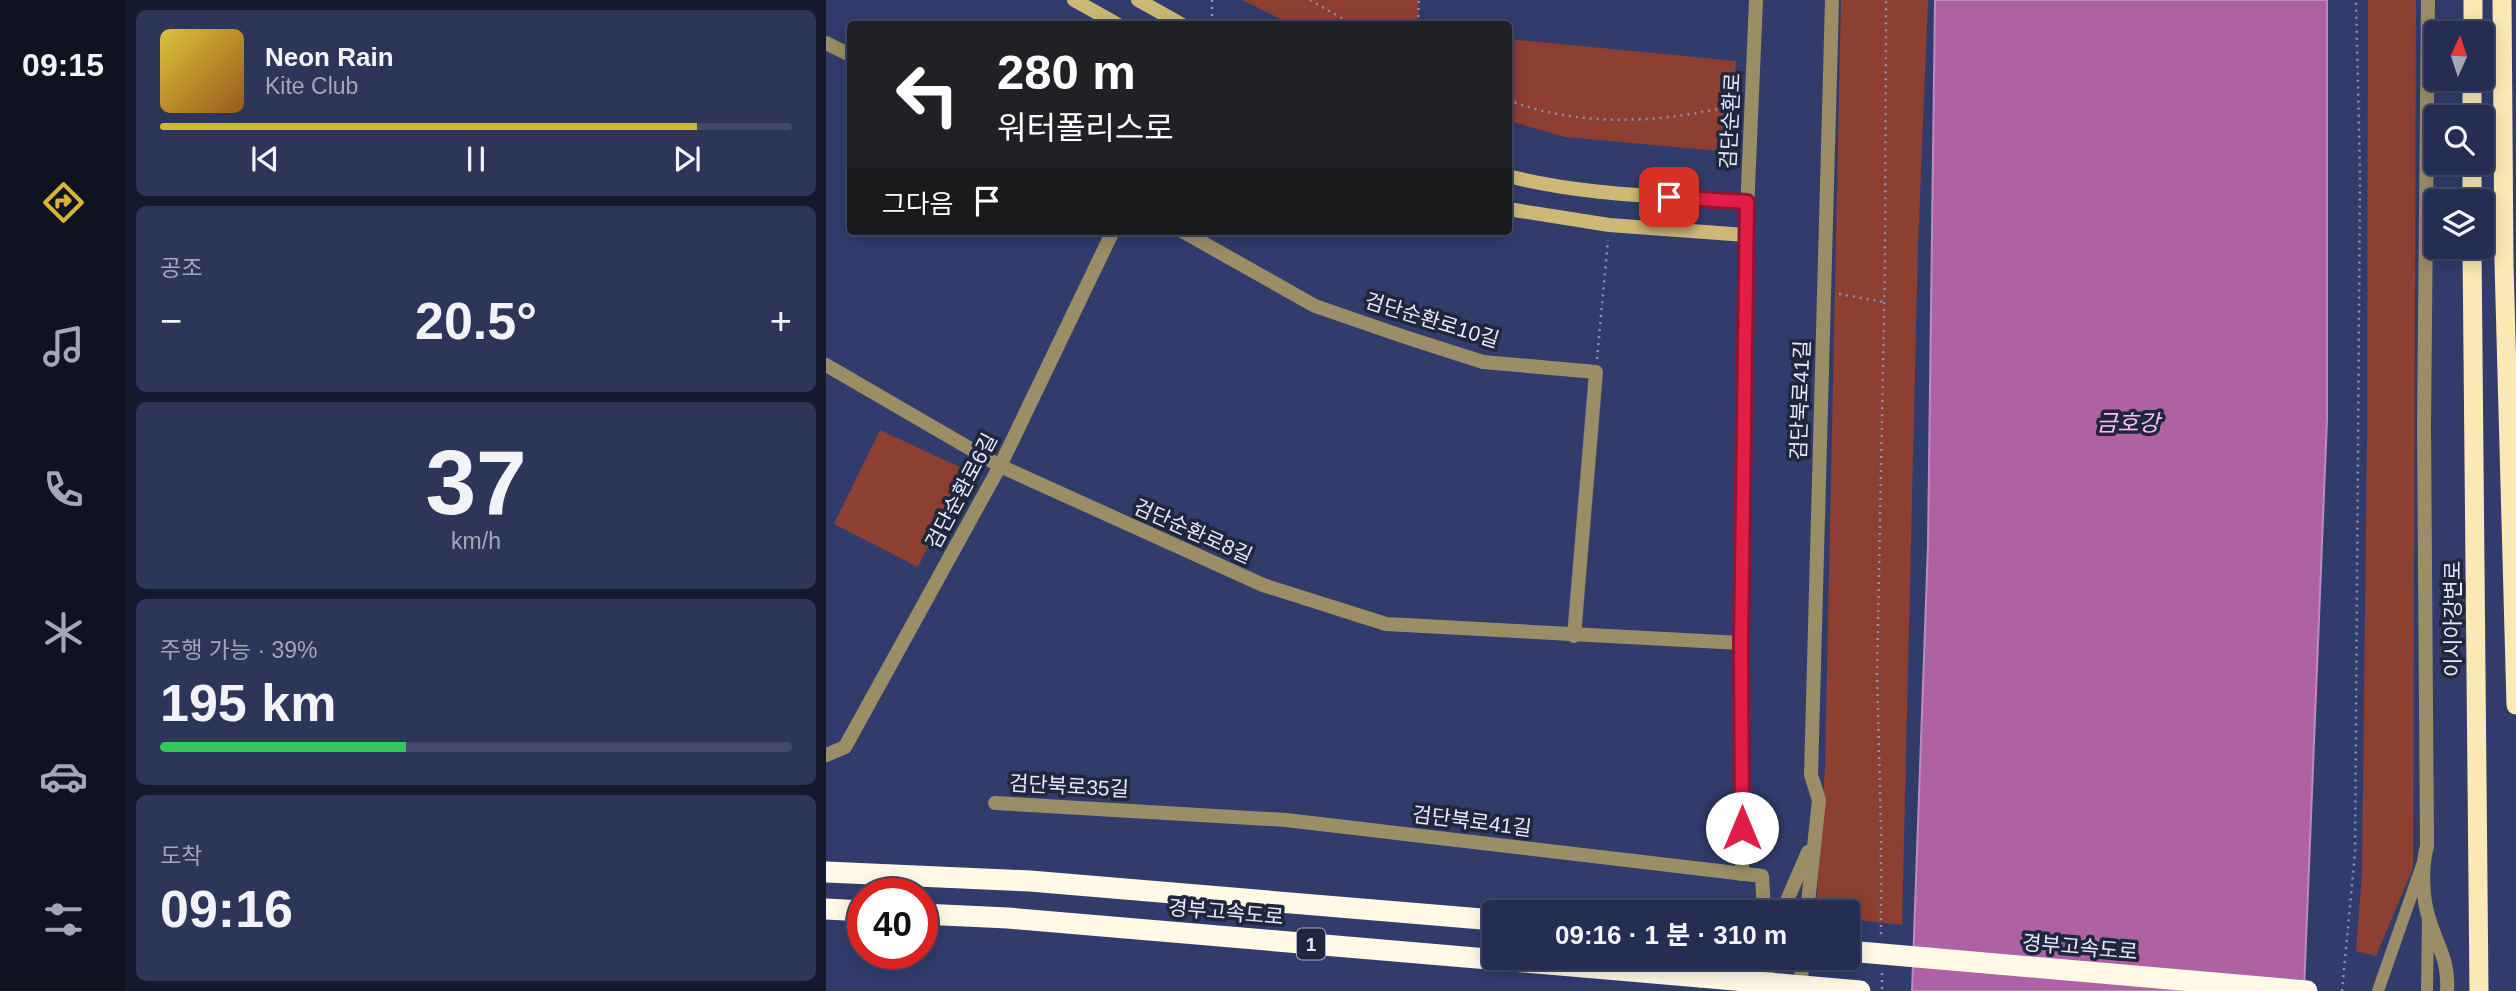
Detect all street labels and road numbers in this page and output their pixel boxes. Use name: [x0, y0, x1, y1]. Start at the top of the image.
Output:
street label: 검단순환로: [1716, 72, 1744, 170]
street label: 검단순환로10길: [1362, 289, 1502, 351]
street label: 검단북로41길: [1786, 340, 1814, 460]
street label: 검단순환로6길: [921, 429, 1001, 553]
street label: 검단순환로8길: [1130, 495, 1256, 567]
street label: 이시아강변로: [2441, 561, 2464, 677]
street label: 검단북로35길: [1008, 771, 1130, 801]
street label: 검단북로41길: [1411, 802, 1533, 840]
street label: 경부고속도로: [1167, 895, 1285, 929]
road number: 1: [1297, 928, 1325, 960]
street label: 경부고속도로: [2021, 930, 2139, 964]

